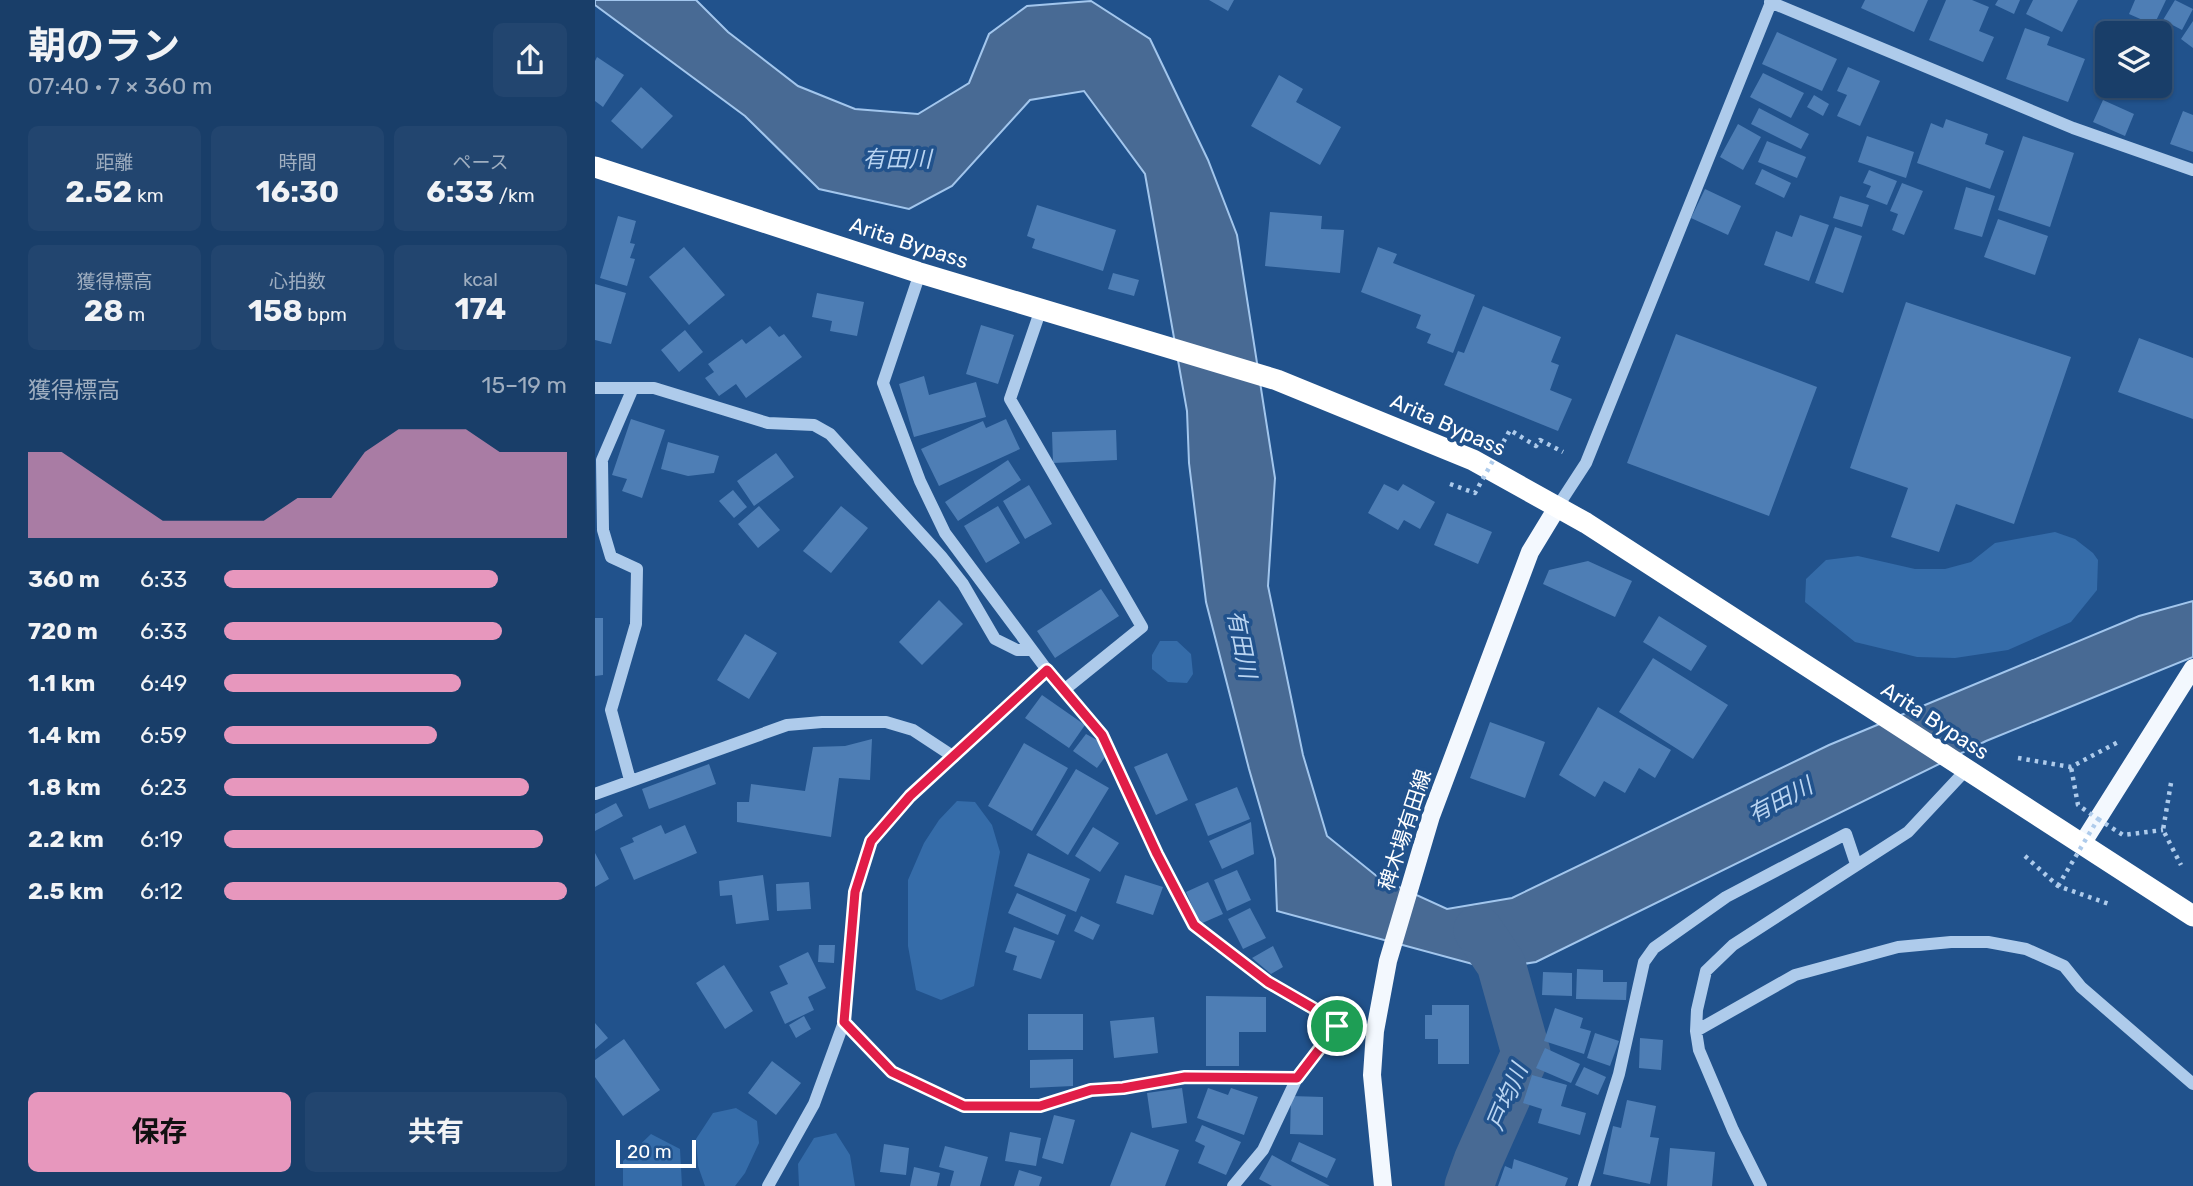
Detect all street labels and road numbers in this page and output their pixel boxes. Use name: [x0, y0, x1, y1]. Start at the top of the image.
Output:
street label: Arita Bypass: [847, 212, 972, 273]
street label: Arita Bypass: [1387, 388, 1510, 461]
street label: Arita Bypass: [1877, 677, 1994, 765]
street label: 稗木場有田線: [1373, 766, 1436, 894]

